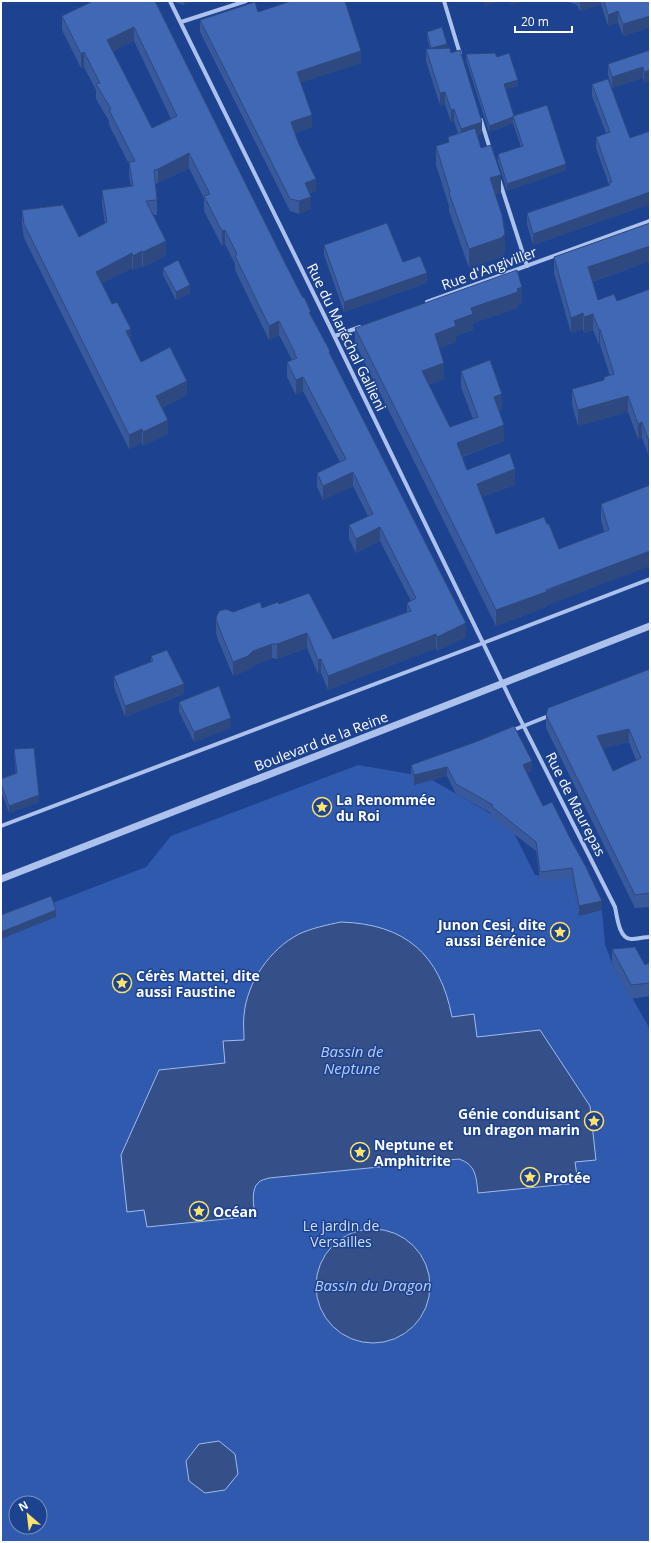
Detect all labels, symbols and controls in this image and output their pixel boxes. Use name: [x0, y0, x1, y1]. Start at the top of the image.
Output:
scale bar: [515, 8, 572, 34]
text: 20 m: [521, 13, 549, 30]
street label: Rue d'Angiviller: [439, 242, 540, 294]
street label: Rue du Maréchal Gallieni: [303, 260, 391, 414]
street label: Boulevard de la Reine: [251, 707, 391, 775]
street label: Rue de Maurepas: [542, 749, 611, 860]
place label: La Renommée du Roi: [336, 790, 435, 825]
place icon: La Renommée du Roi: [311, 796, 333, 818]
place label: Junon Cesi, dite aussi Bérénice: [436, 915, 546, 950]
place icon: Junon Cesi, dite aussi Bérénice: [549, 921, 571, 943]
place label: Cérès Mattei, dite aussi Faustine: [136, 966, 260, 1001]
place icon: Cérès Mattei, dite aussi Faustine: [111, 972, 133, 994]
water label: Bassin de Neptune: [321, 1041, 384, 1078]
place label: Génie conduisant un dragon marin: [458, 1104, 580, 1139]
place icon: Génie conduisant un dragon marin: [583, 1110, 605, 1132]
place label: Neptune et Amphitrite: [374, 1135, 453, 1170]
place icon: Neptune et Amphitrite: [349, 1141, 371, 1163]
place icon: Protée: [519, 1166, 541, 1188]
place label: Protée: [544, 1168, 590, 1187]
place icon: Océan: [188, 1200, 210, 1222]
place label: Océan: [213, 1202, 257, 1221]
park label: Le jardin de Versailles: [303, 1216, 379, 1251]
water label: Bassin du Dragon: [314, 1275, 432, 1295]
north arrow: [8, 1495, 48, 1535]
text: N: [16, 1497, 31, 1514]

